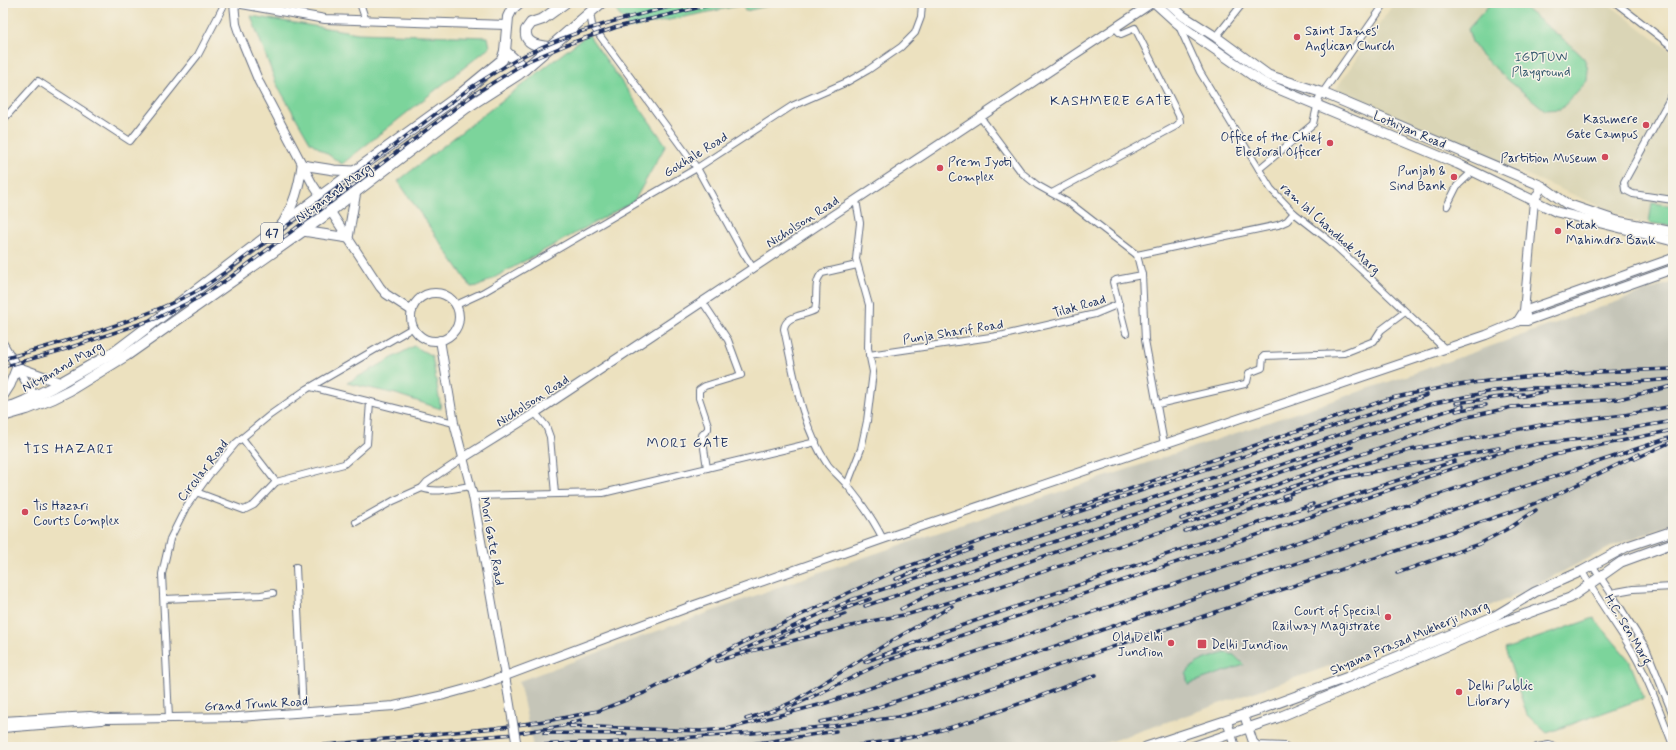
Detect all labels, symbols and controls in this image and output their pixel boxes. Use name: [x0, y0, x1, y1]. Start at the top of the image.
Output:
place label: Saint James' Anglican Church: [1305, 23, 1395, 57]
marker: Saint James' Anglican Church: [1292, 32, 1302, 42]
park label: IGDTUW Playground: [1512, 49, 1570, 81]
district label: KASHMERE GATE: [1050, 92, 1172, 110]
street label: Lothiyan Road: [1371, 107, 1448, 153]
place label: Kashmere Gate Campus: [1566, 111, 1638, 143]
marker: Kashmere Gate Campus: [1641, 120, 1651, 130]
street label: Gokhale Road: [661, 129, 731, 182]
place label: Office of the Chief Electoral Officer: [1221, 129, 1323, 161]
marker: Office of the Chief Electoral Officer: [1325, 138, 1335, 148]
place label: Partition Museum: [1501, 150, 1597, 167]
marker: Partition Museum: [1600, 152, 1610, 162]
place label: Prem Jyoti Complex: [948, 154, 1012, 186]
street label: Nityanand Marg: [292, 160, 376, 228]
marker: Prem Jyoti Complex: [935, 163, 945, 173]
place label: Punjab & Sind Bank: [1390, 163, 1447, 195]
marker: Punjab & Sind Bank: [1449, 172, 1459, 182]
street label: ram lal Chandhok Marg: [1276, 180, 1384, 279]
street label: Nicholson Road: [763, 192, 843, 252]
place label: Kotak Mahindra Bank: [1566, 217, 1656, 249]
road number: 47: [261, 223, 283, 243]
marker: Kotak Mahindra Bank: [1553, 226, 1563, 236]
street label: Tilak Road: [1051, 291, 1108, 322]
street label: Punja Sharif Road: [902, 316, 1005, 349]
street label: Nityanand Marg: [19, 338, 107, 398]
street label: Nicholson Road: [493, 371, 573, 431]
district label: MORI GATE: [647, 434, 729, 452]
street label: Circular Road: [174, 437, 233, 505]
district label: TIS HAZARI: [24, 440, 114, 458]
street label: Mori Gate Road: [475, 496, 508, 587]
place label: Tis Hazari Courts Complex: [33, 498, 120, 530]
marker: Tis Hazari Courts Complex: [20, 507, 30, 517]
street label: H.C. Sen Marg: [1598, 591, 1656, 669]
street label: Shyama Prasad Mukherji Marg: [1328, 597, 1492, 680]
place label: Court of Special Railway Magistrate: [1272, 603, 1380, 636]
marker: Court of Special Railway Magistrate: [1383, 612, 1393, 622]
place label: Old Delhi Junction: [1112, 629, 1163, 661]
place label: Delhi Junction: [1211, 637, 1288, 654]
marker: Old Delhi Junction: [1166, 638, 1176, 648]
marker: Delhi Junction: [1196, 638, 1208, 650]
place label: Delhi Public Library: [1467, 678, 1533, 710]
marker: Delhi Public Library: [1454, 687, 1464, 697]
street label: Grand Trunk Road: [204, 693, 308, 716]

